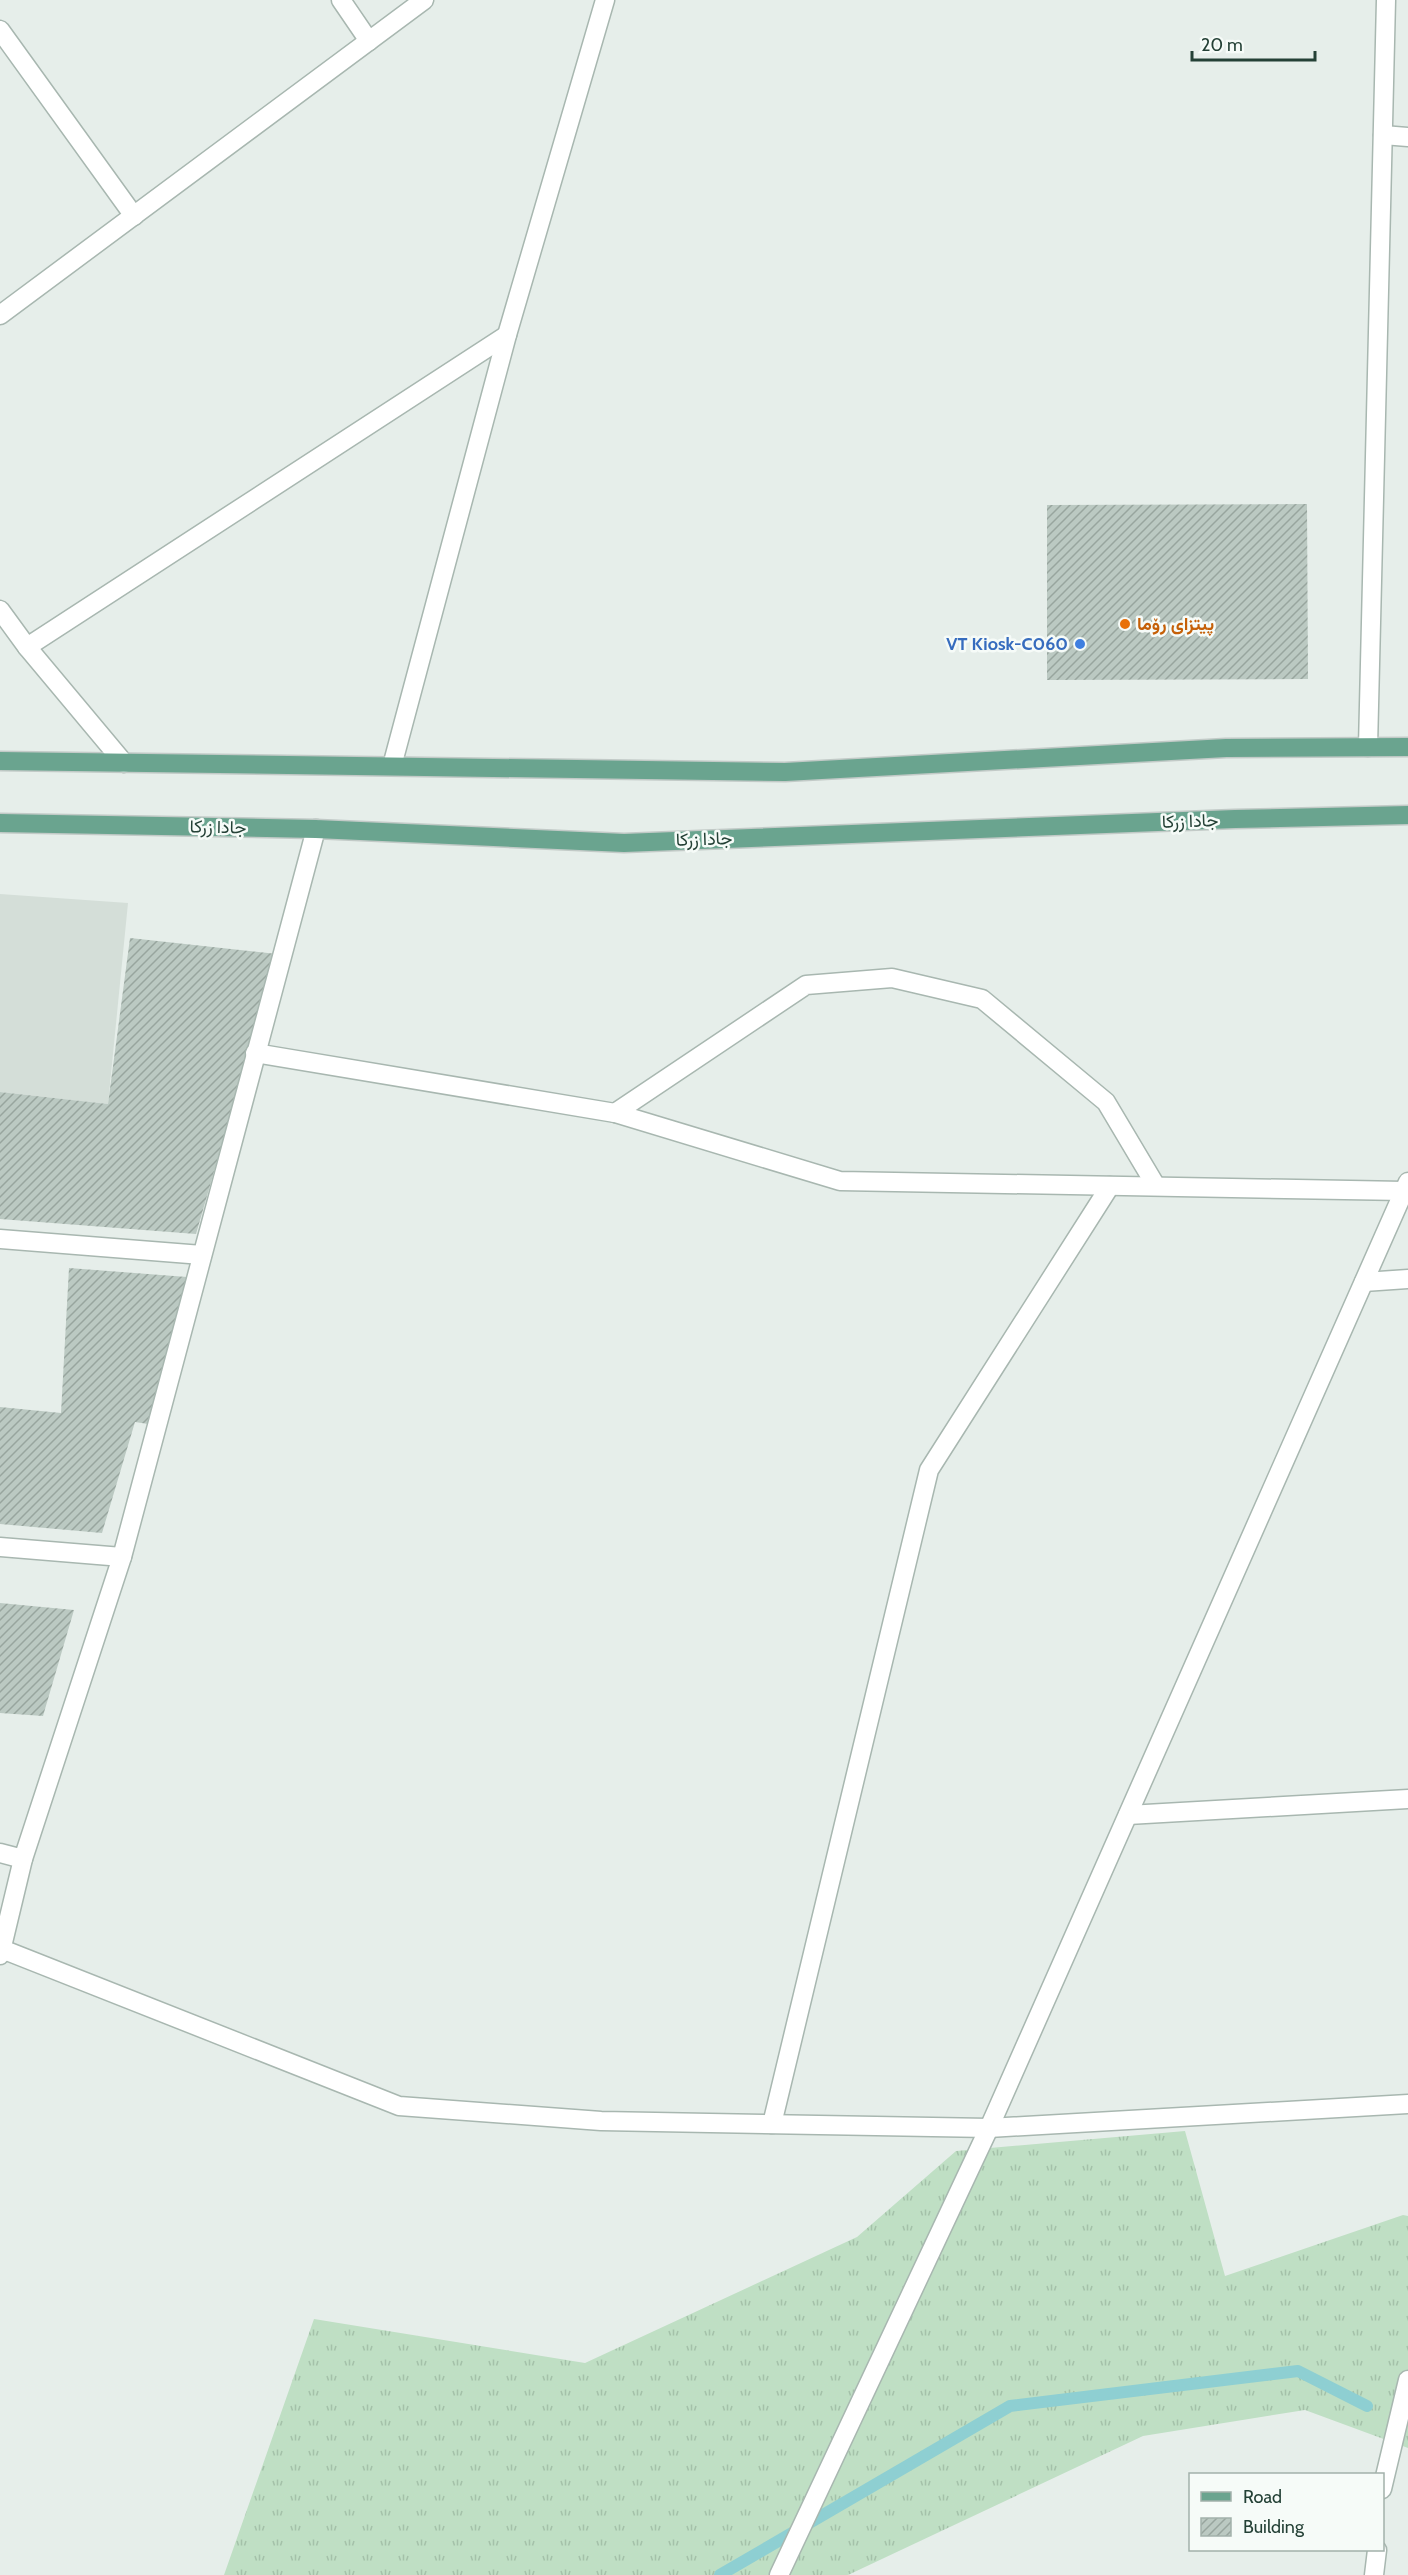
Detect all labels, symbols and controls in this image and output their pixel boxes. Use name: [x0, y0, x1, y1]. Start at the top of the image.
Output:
scale bar: [1192, 24, 1315, 62]
text: 20 m: [1201, 34, 1243, 56]
place label: پیتزای رۆما: [1137, 613, 1214, 636]
marker: پیتزای رۆما: [1118, 617, 1132, 631]
place label: VT Kiosk-C060: [946, 633, 1068, 655]
marker: VT Kiosk-C060: [1073, 637, 1087, 651]
street label: جادا زرکا: [1161, 809, 1219, 833]
street label: جادا زرکا: [189, 816, 247, 838]
street label: جادا زرکا: [675, 827, 733, 851]
legend: [1189, 2473, 1384, 2551]
text: Road: [1243, 2486, 1282, 2508]
text: Building: [1243, 2516, 1305, 2538]

